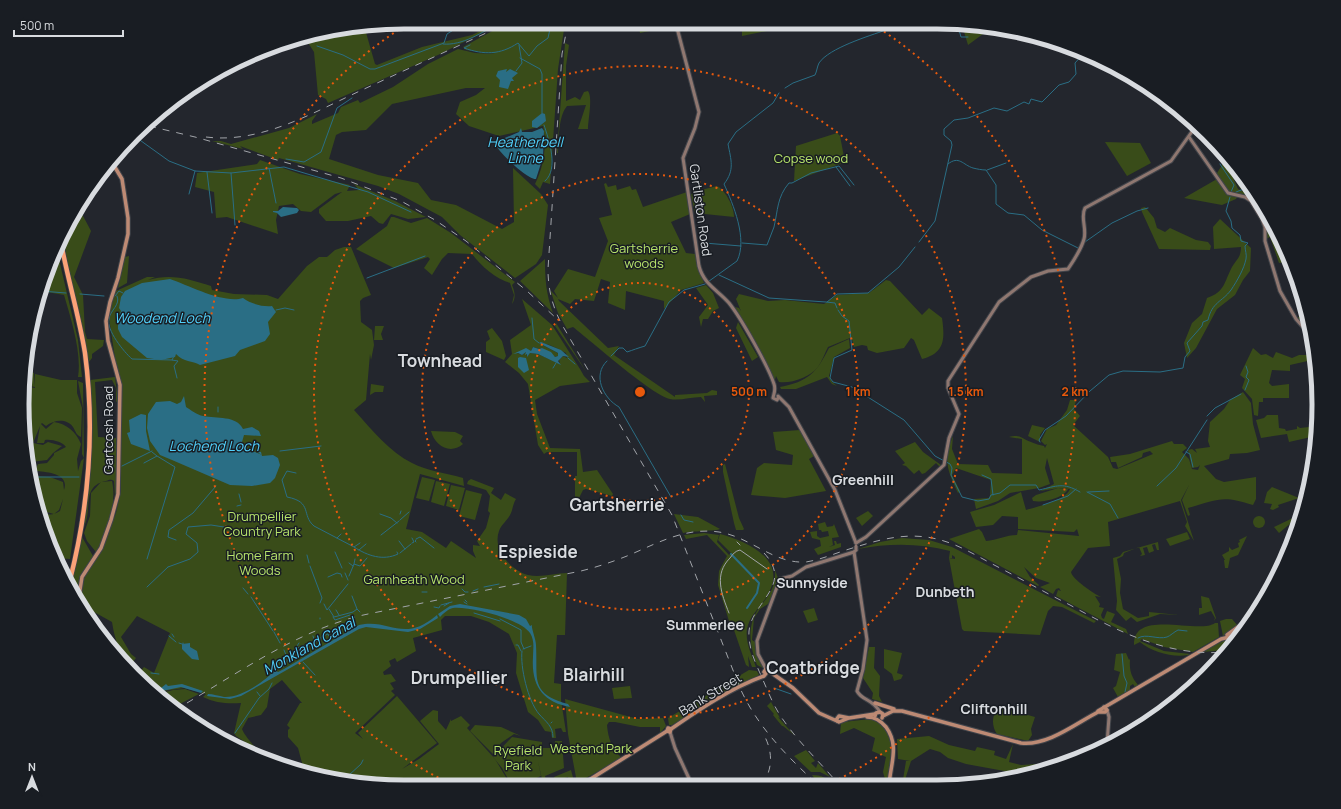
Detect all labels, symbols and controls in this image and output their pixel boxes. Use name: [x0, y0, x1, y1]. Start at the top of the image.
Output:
scale bar: [14, 12, 123, 38]
text: 500 m: [20, 17, 54, 34]
water label: Heatherbell Linne: [487, 132, 565, 167]
park label: Copse wood: [774, 149, 848, 167]
street label: Gartliston Road: [686, 163, 716, 257]
park label: Gartsherrie woods: [610, 239, 679, 272]
water label: Woodend Loch: [114, 308, 211, 327]
district label: Townhead: [398, 349, 482, 372]
text: 500 m: [731, 383, 767, 400]
text: 1 km: [846, 383, 871, 400]
text: 1.5 km: [948, 383, 984, 400]
text: 2 km: [1062, 383, 1089, 400]
centre of rings: [633, 385, 647, 399]
street label: Gartcosh Road: [99, 386, 117, 474]
water label: Lochend Loch: [169, 436, 260, 455]
district label: Greenhill: [832, 470, 894, 489]
district label: Gartsherrie: [569, 493, 665, 516]
park label: Drumpellier Country Park: [223, 507, 301, 540]
district label: Espieside: [498, 540, 578, 563]
park label: Home Farm Woods: [227, 546, 294, 579]
park label: Garnheath Wood: [363, 570, 465, 588]
district label: Sunnyside: [776, 573, 848, 592]
district label: Dunbeth: [915, 582, 975, 601]
water label: Monkland Canal: [259, 611, 360, 679]
district label: Summerlee: [666, 615, 744, 634]
district label: Coatbridge: [766, 656, 860, 679]
district label: Blairhill: [563, 663, 625, 686]
district label: Drumpellier: [411, 666, 508, 689]
street label: Bank Street: [675, 668, 745, 720]
district label: Cliftonhill: [960, 699, 1028, 718]
park label: Westend Park: [550, 739, 633, 757]
park label: Ryefield Park: [494, 741, 542, 774]
north arrow: [12, 757, 52, 797]
text: N: [28, 759, 36, 774]

